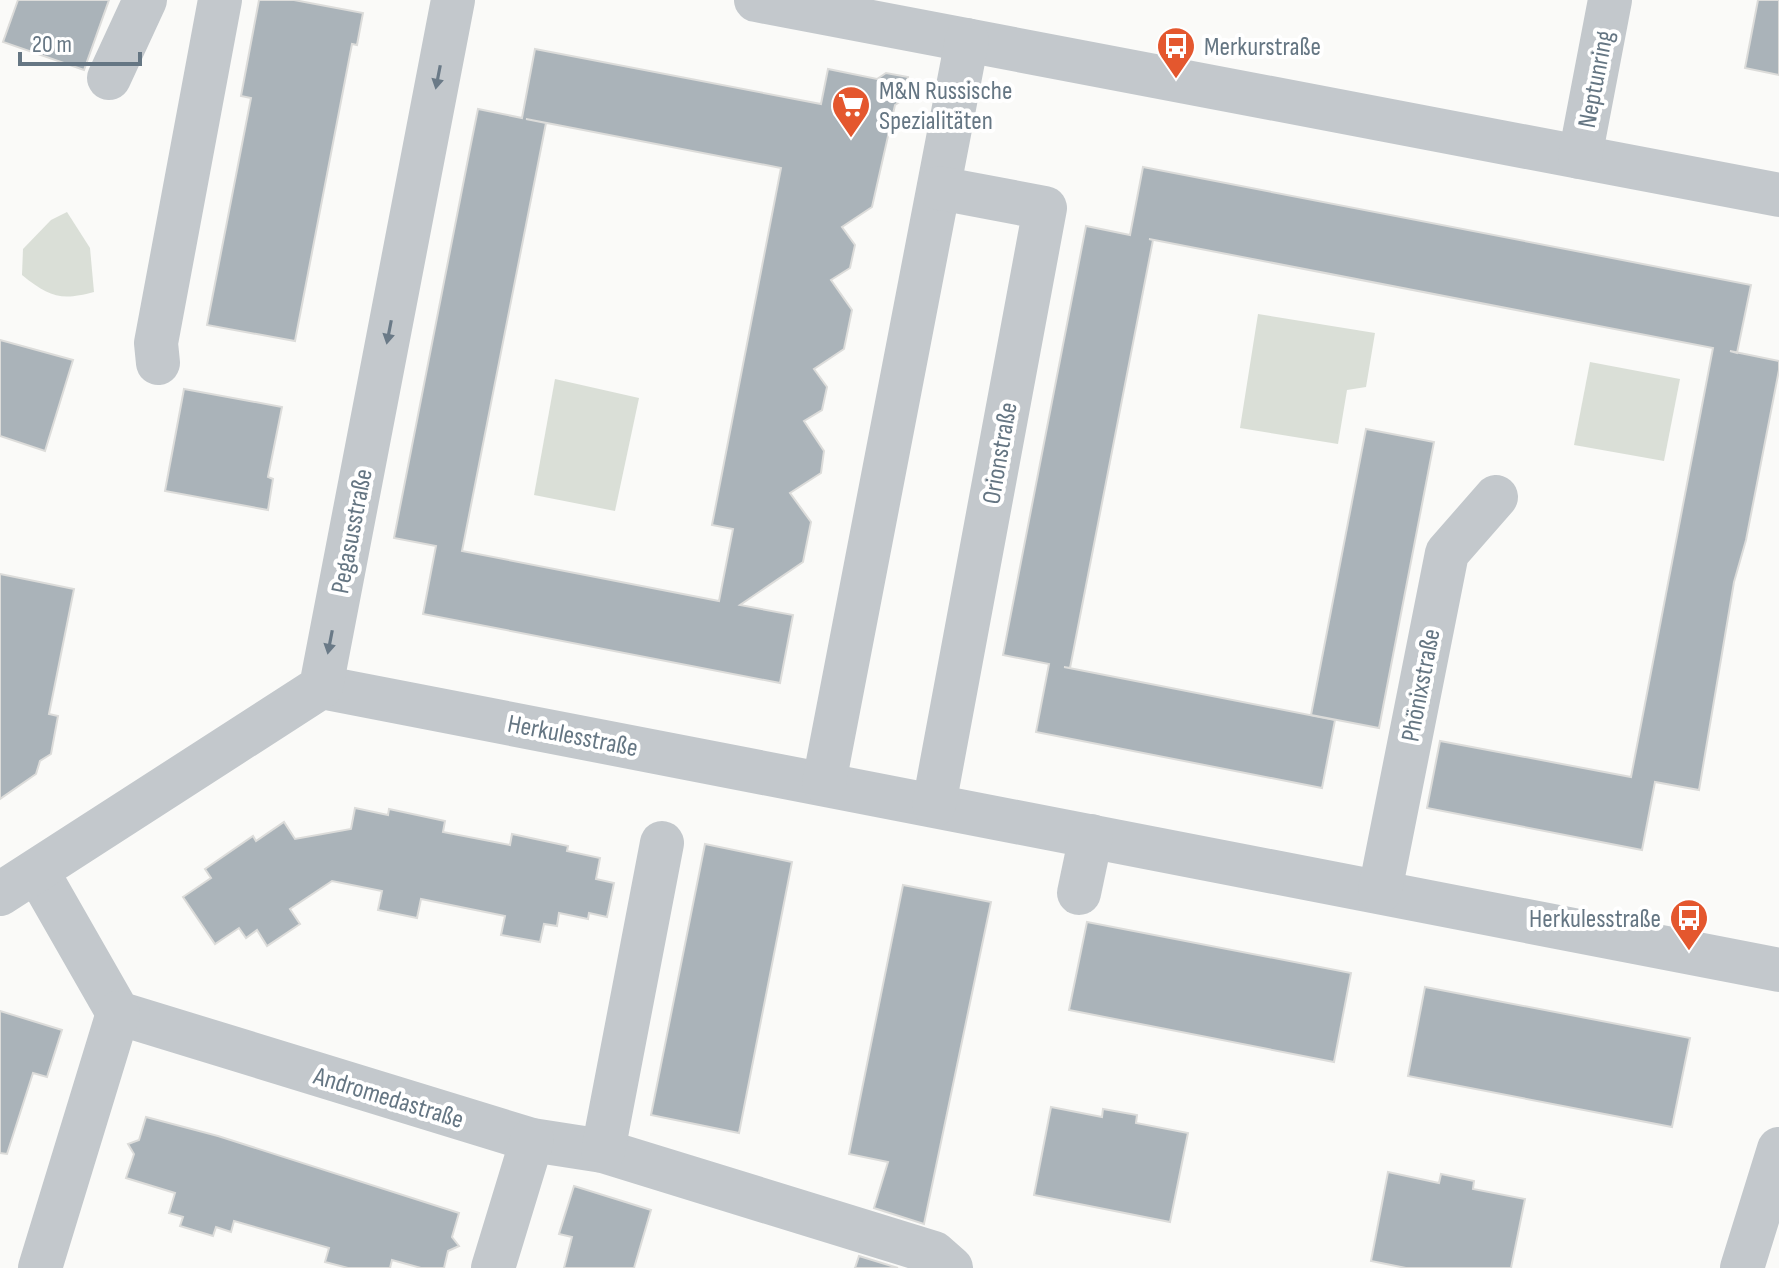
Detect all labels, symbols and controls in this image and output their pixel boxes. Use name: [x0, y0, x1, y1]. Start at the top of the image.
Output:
scale bar: [20, 16, 140, 66]
bus stop icon: Merkurstraße: [1155, 25, 1197, 80]
street label: Neptunring: [1572, 28, 1621, 130]
text: 20 m: [32, 30, 72, 59]
place label: Merkurstraße: [1204, 32, 1321, 63]
one-way arrow: [432, 64, 444, 89]
place label: M&N Russische Spezialitäten: [879, 76, 1012, 137]
supermarket icon: M&N Russische Spezialitäten: [830, 84, 872, 139]
one-way arrow: [383, 320, 395, 345]
street label: Orionstraße: [976, 400, 1025, 507]
street label: Pegasusstraße: [325, 466, 380, 596]
street label: Phönixstraße: [1395, 626, 1448, 744]
one-way arrow: [323, 630, 335, 655]
street label: Herkulesstraße: [505, 709, 640, 764]
bus stop icon: Herkulesstraße: [1668, 897, 1710, 952]
place label: Herkulesstraße: [1529, 904, 1661, 935]
street label: Andromedastraße: [309, 1061, 467, 1136]

